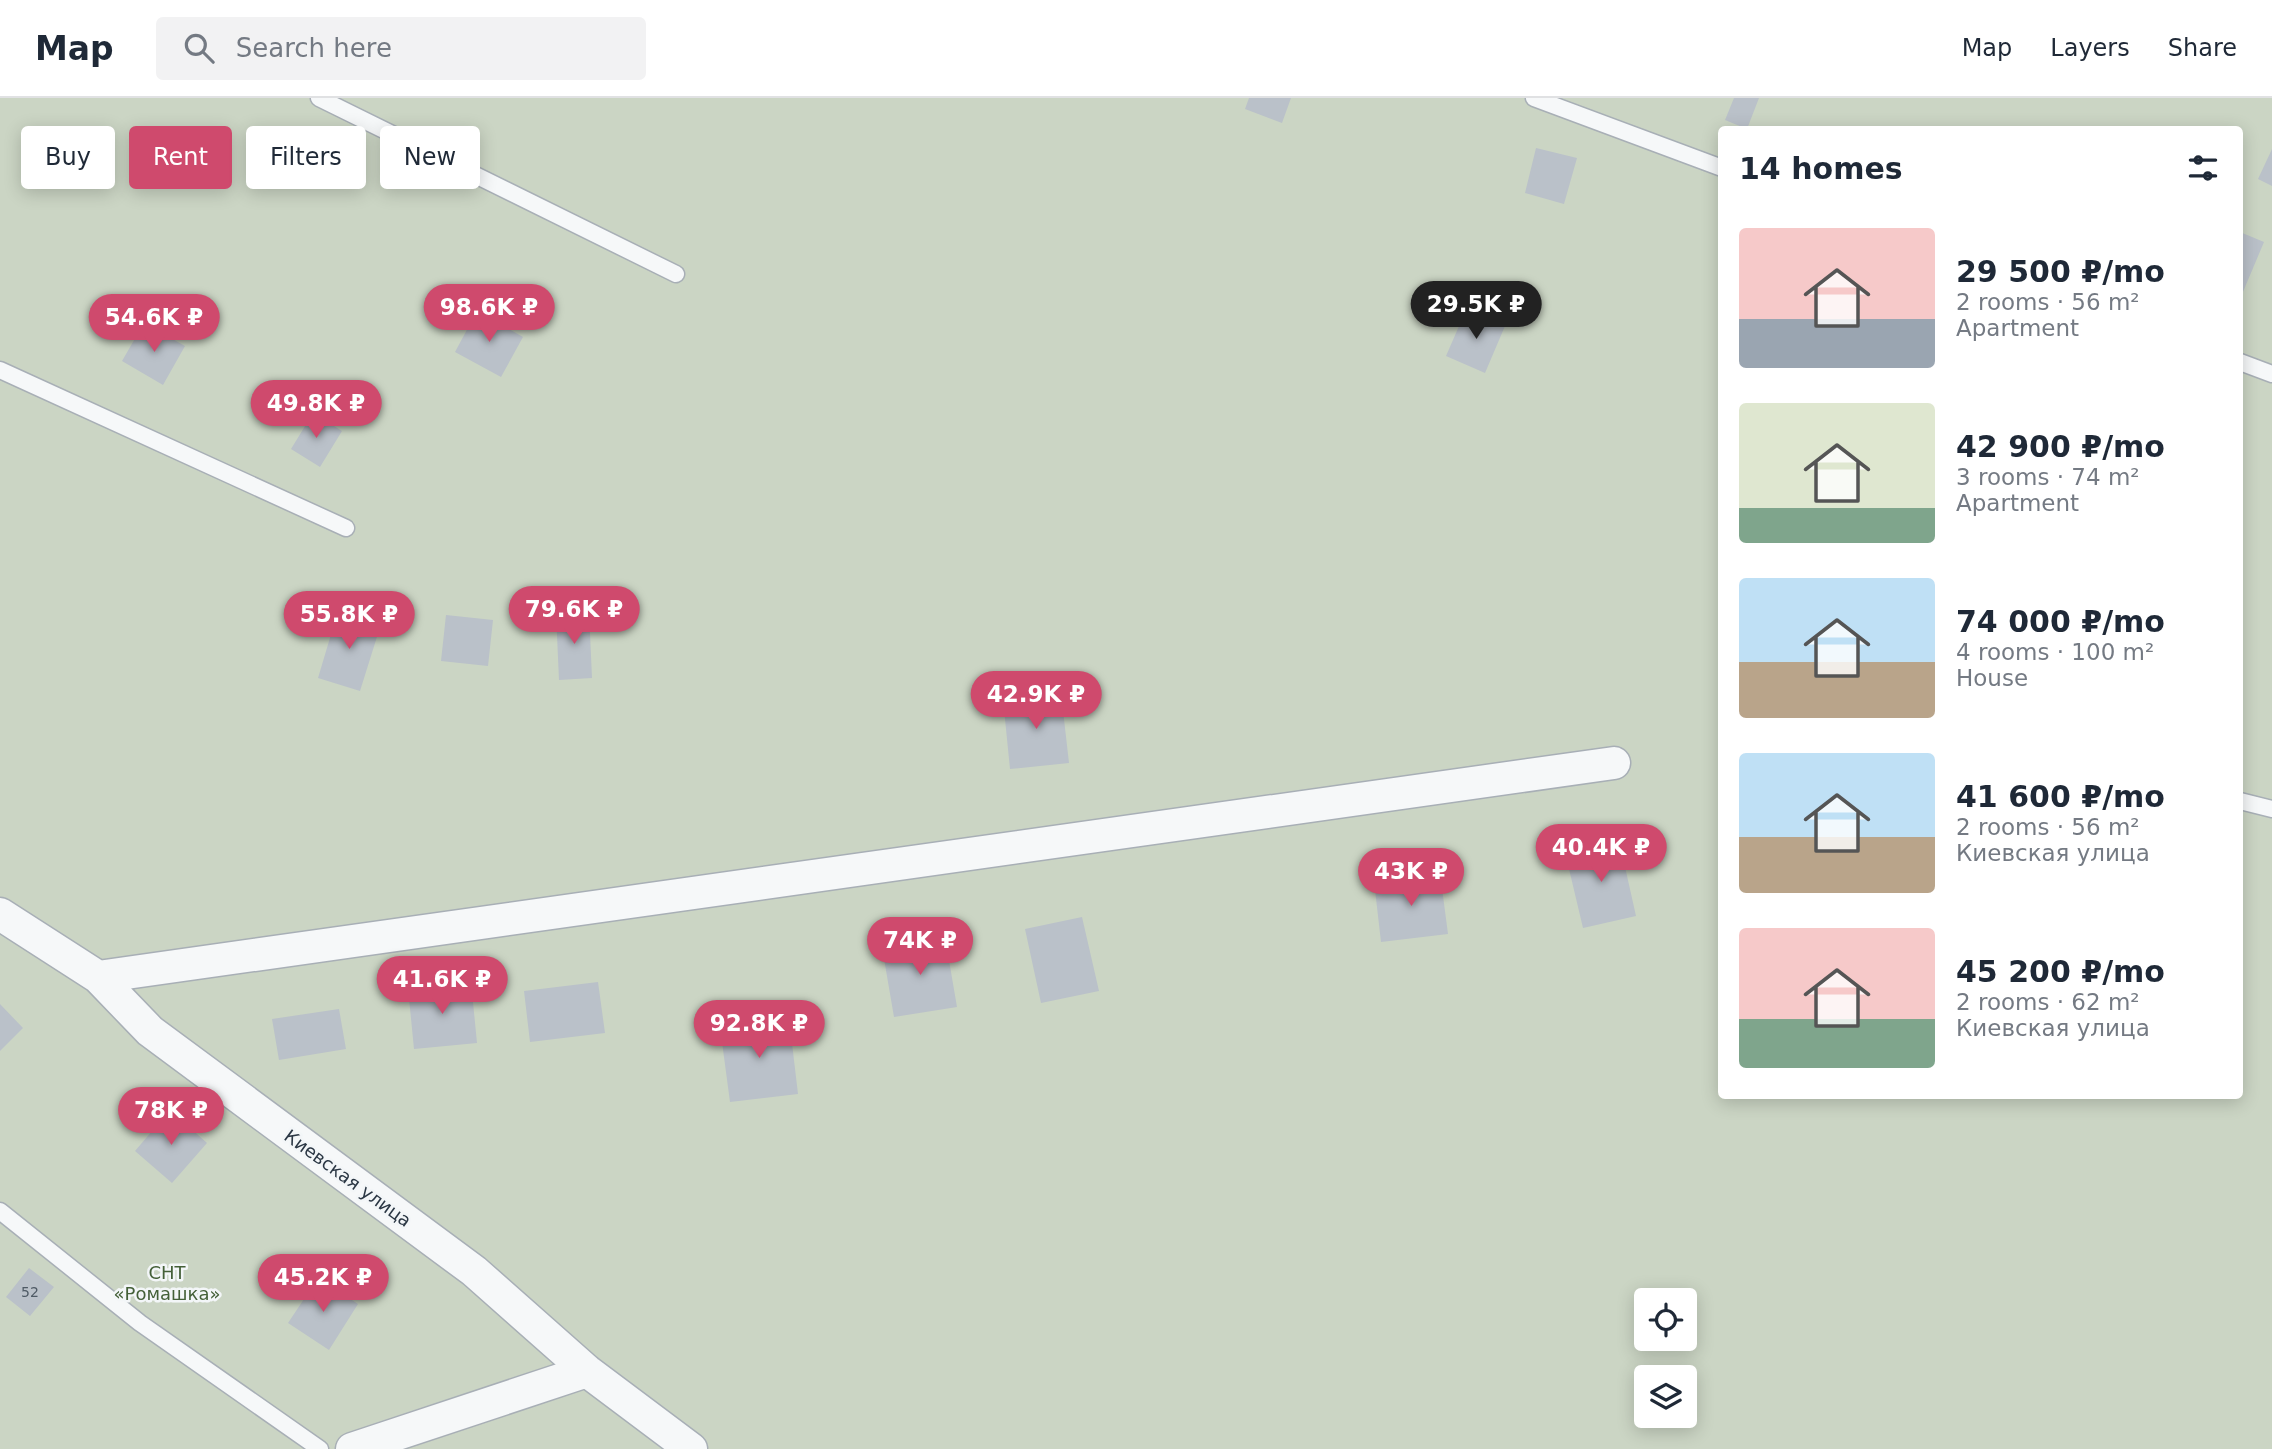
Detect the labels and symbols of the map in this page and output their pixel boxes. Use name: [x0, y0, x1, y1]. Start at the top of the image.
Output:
pin: 29.5K ₽: [1411, 282, 1541, 341]
pin: 98.6K ₽: [424, 285, 554, 344]
pin: 54.6K ₽: [89, 294, 219, 354]
pin: 49.8K ₽: [251, 380, 381, 440]
pin: 79.6K ₽: [509, 587, 639, 646]
pin: 55.8K ₽: [284, 592, 414, 651]
pin: 42.9K ₽: [971, 672, 1101, 731]
pin: 40.4K ₽: [1536, 824, 1666, 884]
pin: 43K ₽: [1362, 848, 1460, 908]
pin: 74K ₽: [871, 918, 969, 977]
pin: 41.6K ₽: [377, 956, 507, 1016]
pin: 92.8K ₽: [694, 1000, 824, 1060]
pin: 78K ₽: [122, 1088, 220, 1147]
street label: Киевская улица: [280, 1125, 416, 1231]
pin: 45.2K ₽: [258, 1254, 388, 1314]
park label: СНТ «Ромашка»: [114, 1262, 220, 1304]
house number: 52: [21, 1284, 39, 1300]

